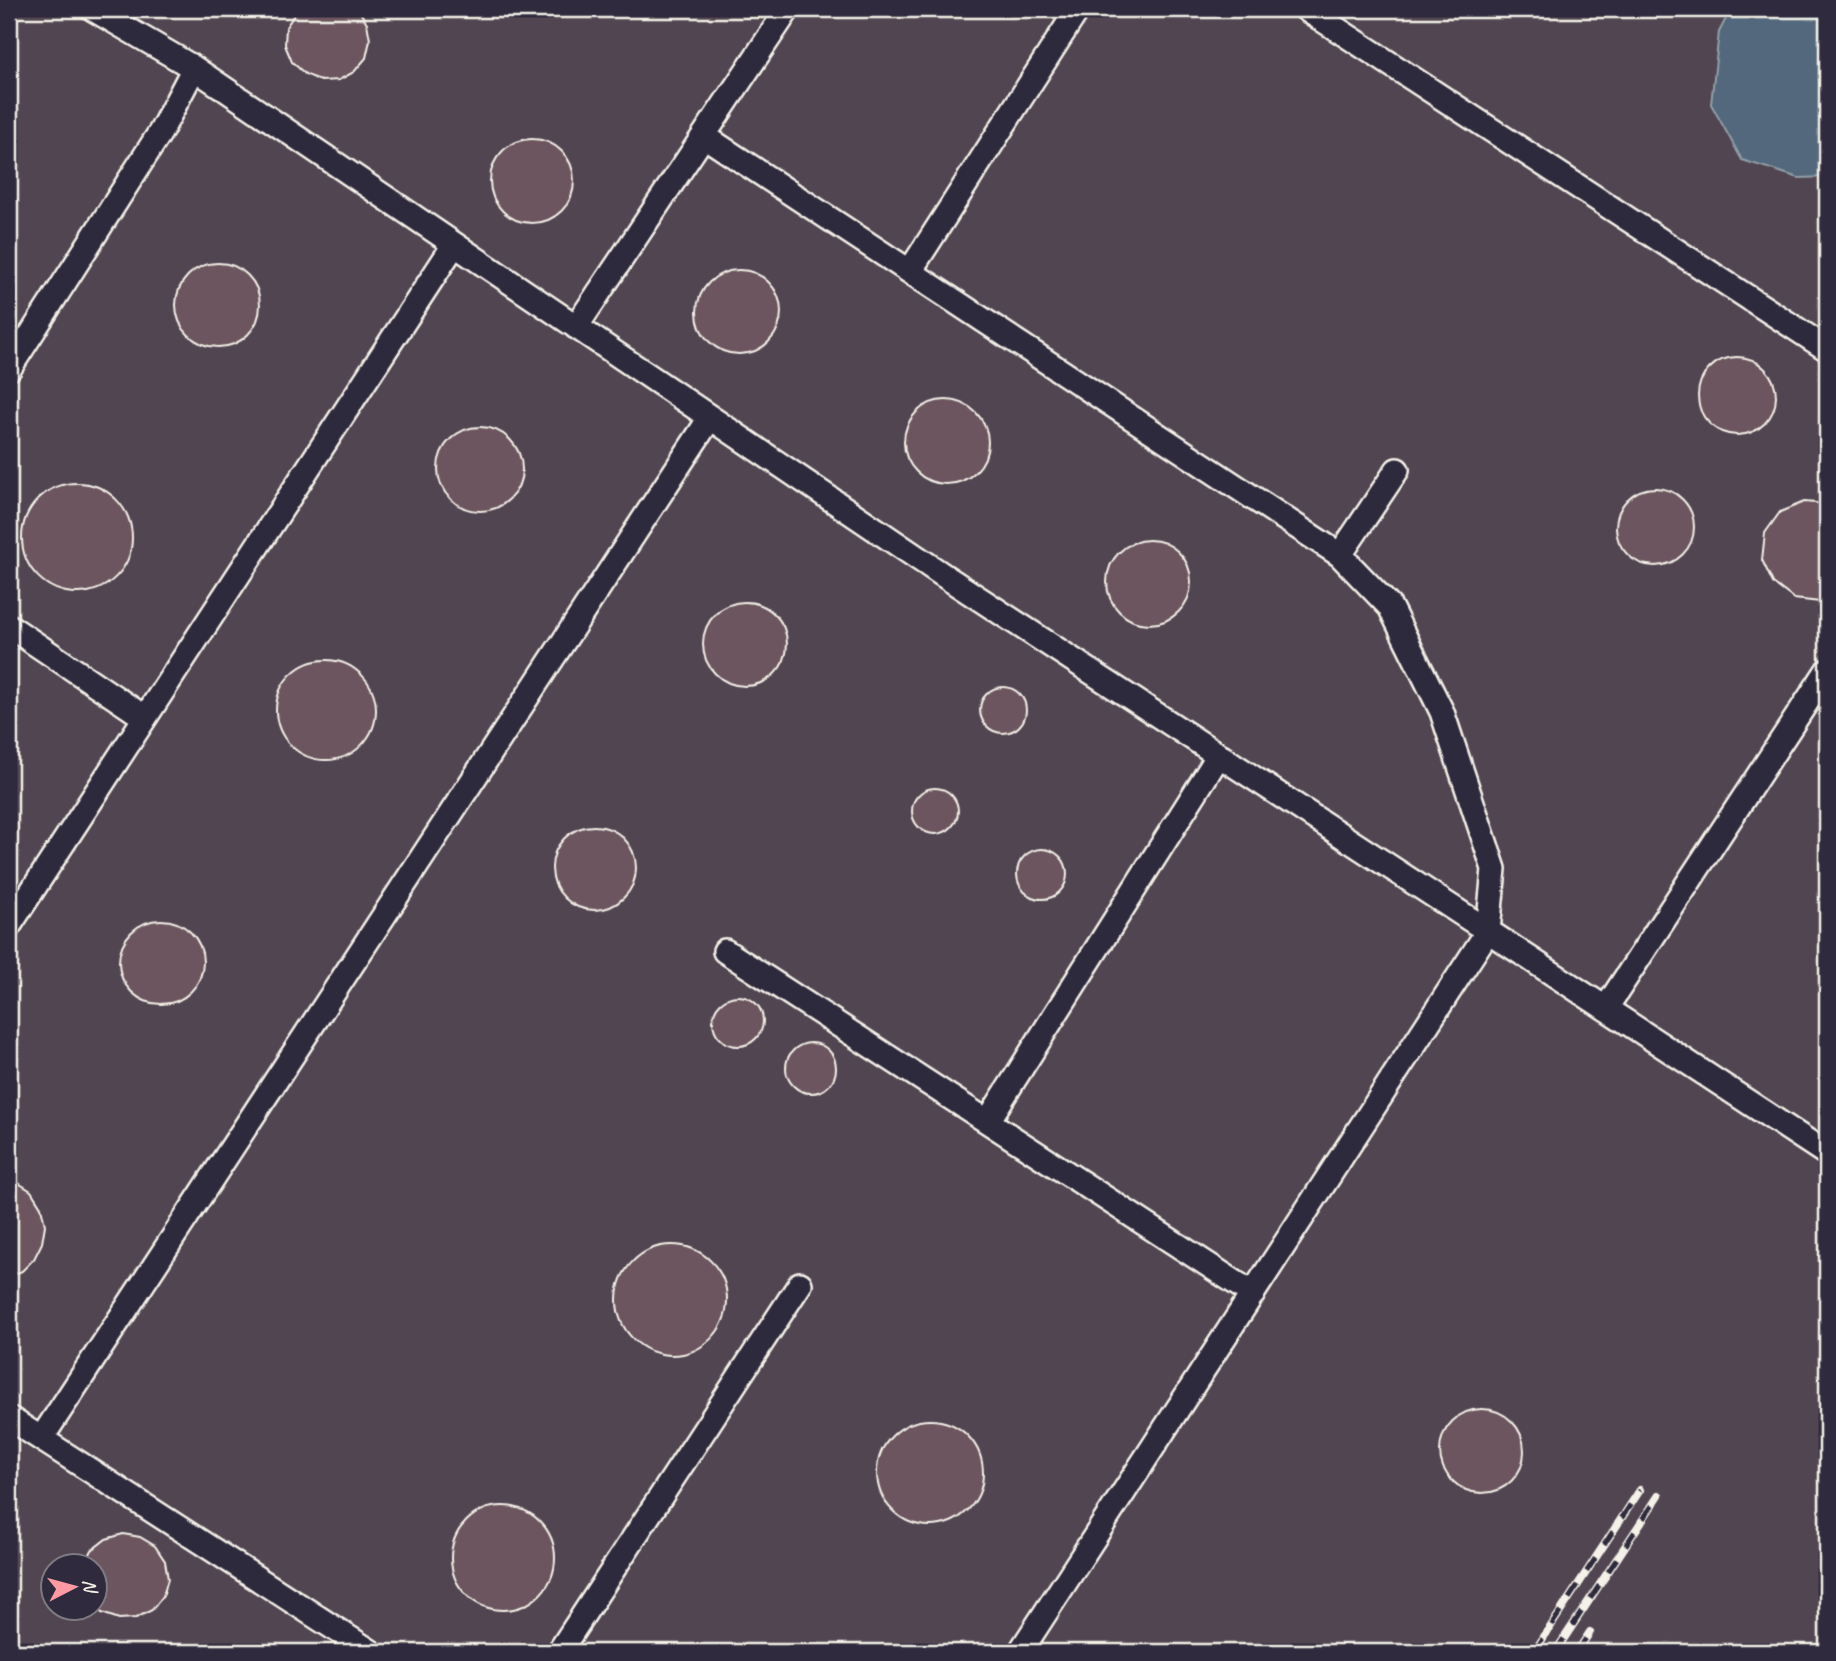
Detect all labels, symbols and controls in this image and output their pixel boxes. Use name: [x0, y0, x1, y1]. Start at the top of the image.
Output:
north arrow: [38, 1552, 108, 1622]
text: N: [77, 1578, 103, 1596]

